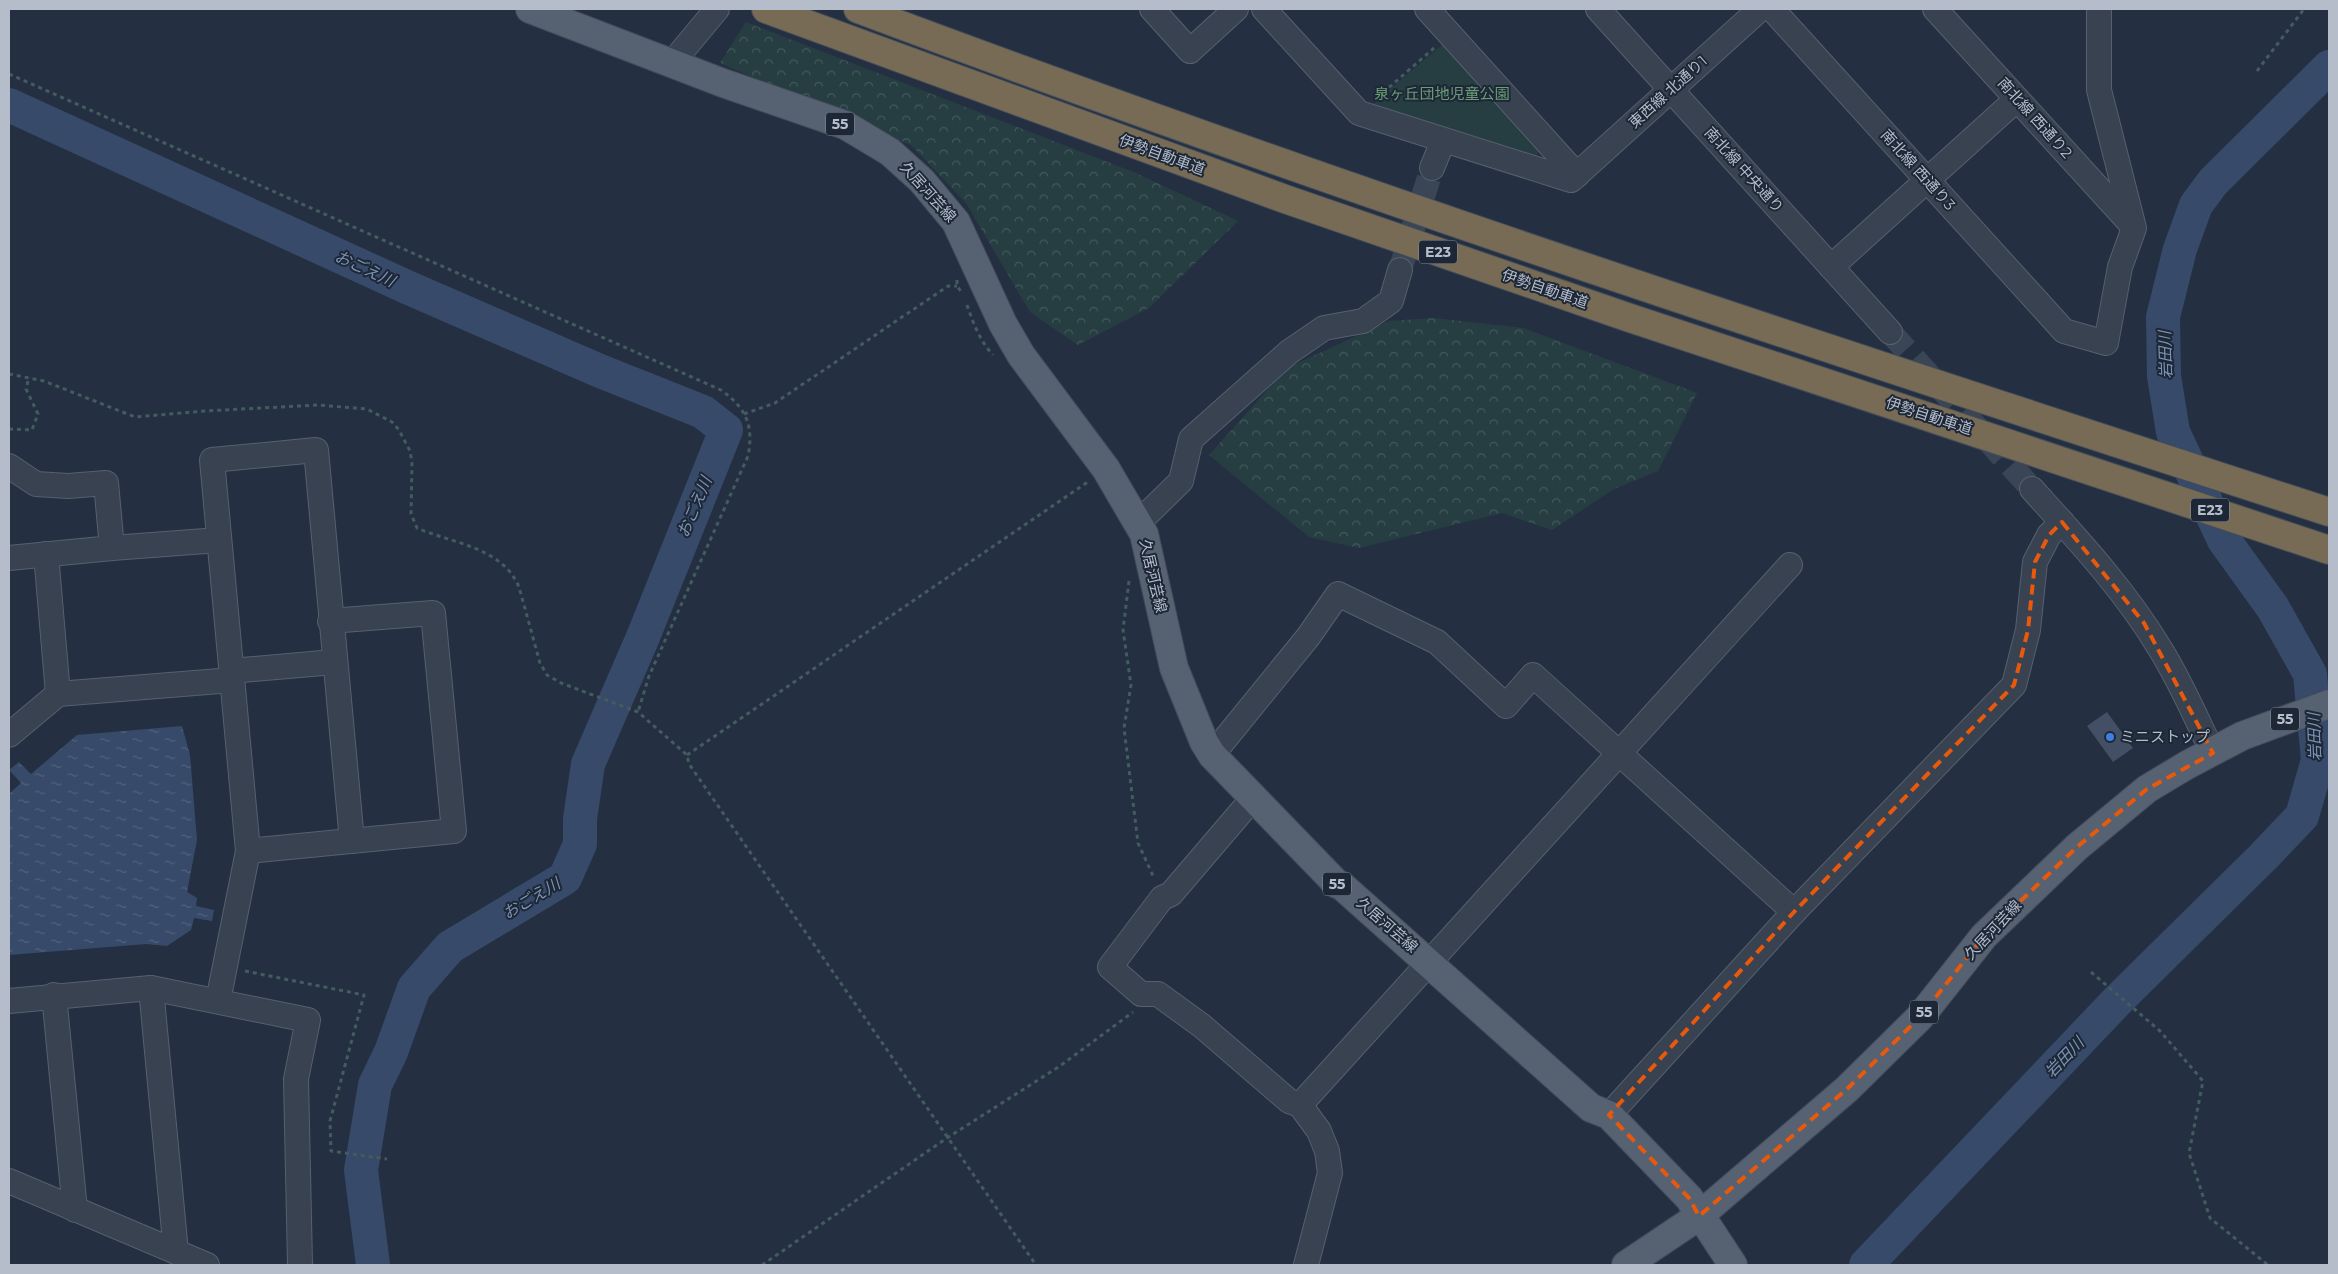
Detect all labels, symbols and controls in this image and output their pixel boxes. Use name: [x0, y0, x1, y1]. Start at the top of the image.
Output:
street label: 東西線 北通り1: [1624, 51, 1711, 132]
street label: 南北線 西通り2: [1994, 73, 2077, 162]
park label: 泉ヶ丘団地児童公園: [1374, 84, 1510, 103]
road number: 55: [826, 112, 854, 136]
street label: 南北線 中央通り: [1701, 123, 1788, 217]
street label: 南北線 西通り3: [1877, 125, 1960, 214]
street label: 伊勢自動車道: [1117, 130, 1208, 179]
street label: 久居河芸線: [896, 157, 961, 226]
road number: E23: [1419, 240, 1457, 264]
water label: おごえ川: [332, 246, 400, 291]
street label: 伊勢自動車道: [1500, 265, 1591, 312]
water label: 岩田川: [2155, 329, 2176, 379]
street label: 伊勢自動車道: [1883, 393, 1975, 438]
water label: おごえ川: [673, 472, 716, 540]
road number: E23: [2191, 498, 2229, 522]
street label: 久居河芸線: [1136, 537, 1171, 615]
road number: 55: [2271, 708, 2299, 731]
water label: 岩田川: [2304, 711, 2325, 761]
place label: ミニストップ: [2120, 727, 2210, 746]
marker: ミニストップ: [2104, 731, 2116, 743]
road number: 55: [1323, 872, 1351, 896]
water label: おごえ川: [499, 873, 565, 923]
street label: 久居河芸線: [1353, 893, 1422, 956]
street label: 久居河芸線: [1960, 896, 2025, 964]
road number: 55: [1910, 1000, 1938, 1024]
water label: 岩田川: [2041, 1032, 2089, 1081]

